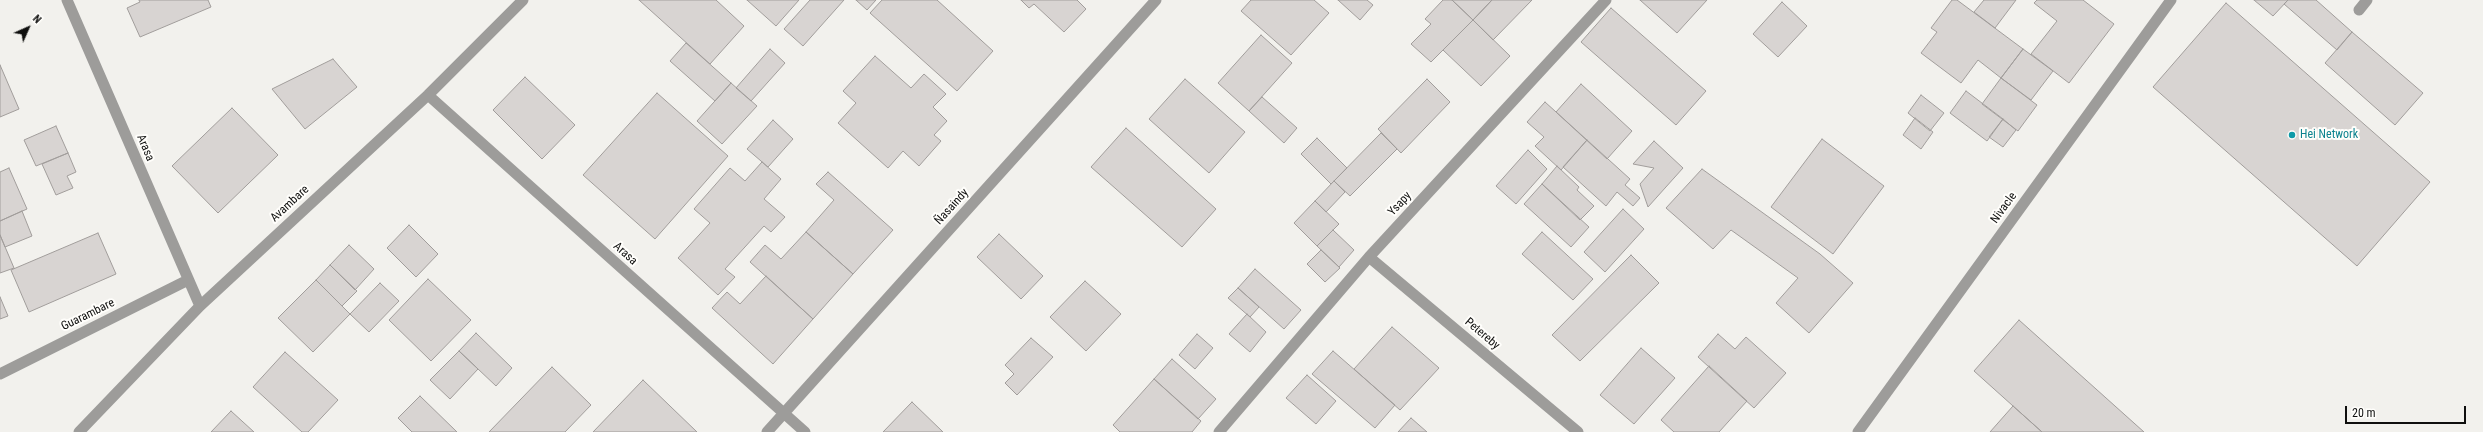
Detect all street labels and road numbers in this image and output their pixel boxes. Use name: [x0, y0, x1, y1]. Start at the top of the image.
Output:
street label: Arasa: [133, 133, 157, 163]
street label: Avambare: [268, 183, 312, 225]
street label: Ñasaindy: [932, 186, 972, 228]
street label: Ysapy: [1385, 189, 1415, 219]
street label: Nivacle: [1988, 190, 2020, 226]
street label: Arasa: [610, 240, 640, 268]
street label: Guarambare: [59, 296, 117, 334]
street label: Petereby: [1462, 315, 1502, 353]

